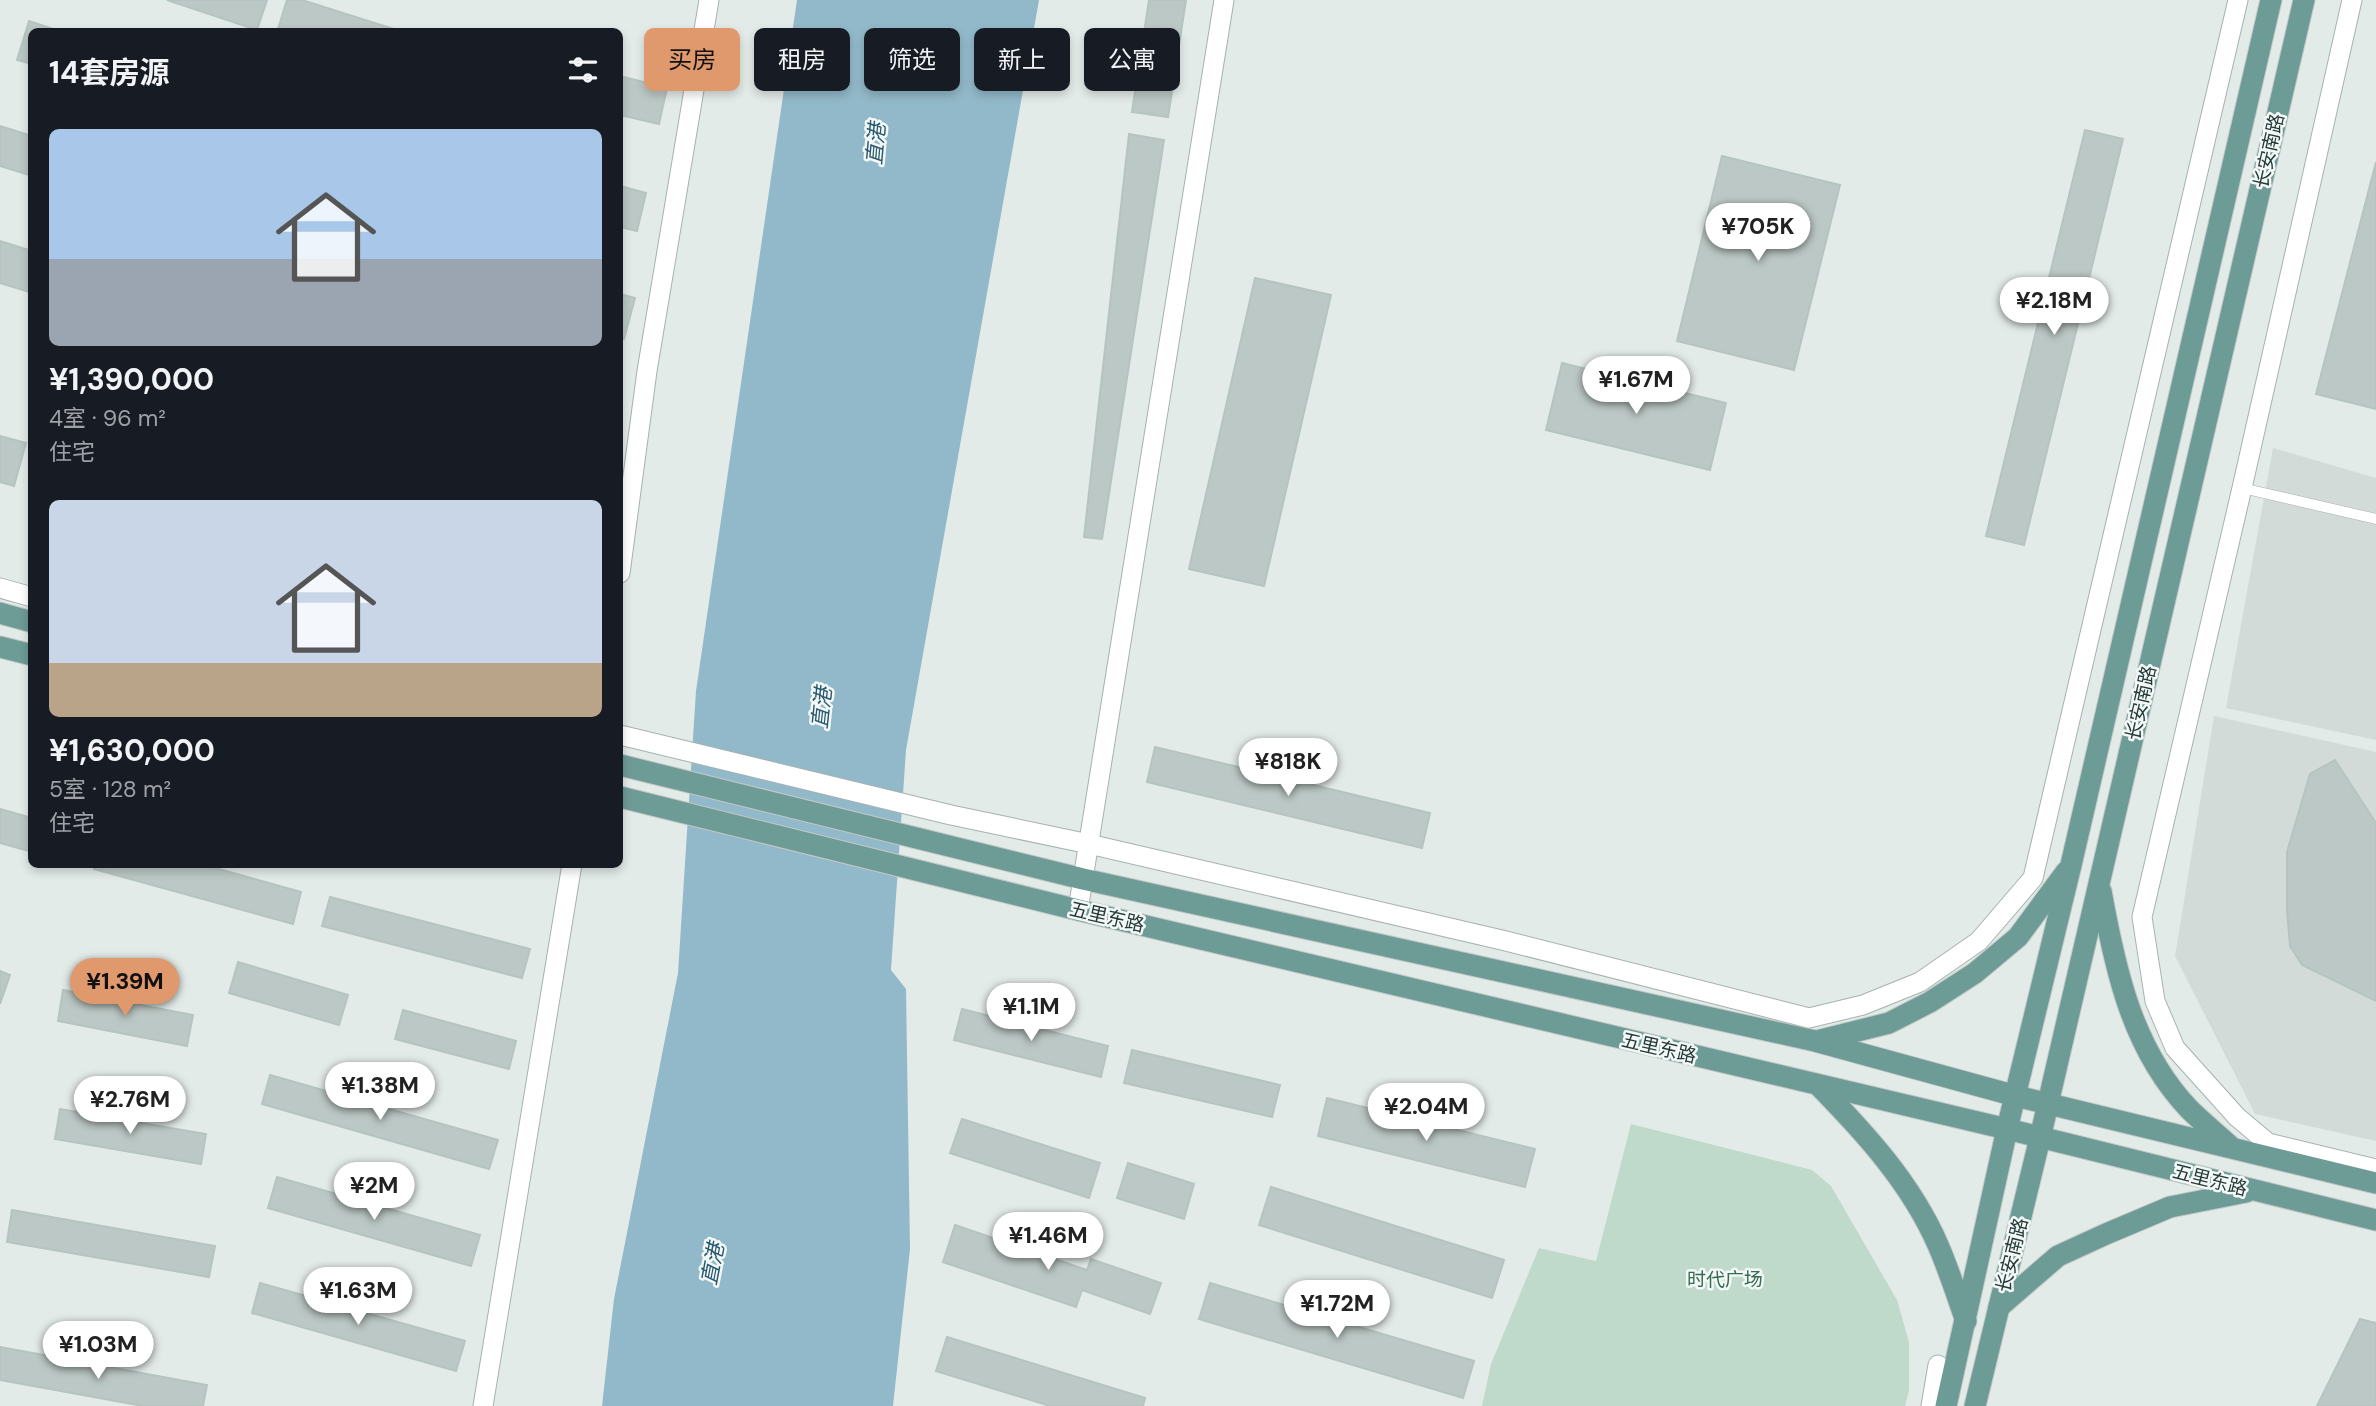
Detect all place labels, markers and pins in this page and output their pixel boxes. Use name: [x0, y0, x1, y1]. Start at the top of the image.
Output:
pin: ¥705K: [1709, 204, 1807, 263]
pin: ¥2.18M: [1997, 278, 2111, 337]
pin: ¥1.67M: [1579, 356, 1693, 416]
pin: ¥818K: [1239, 738, 1337, 798]
pin: ¥1.39M: [68, 958, 182, 1018]
pin: ¥1.1M: [982, 984, 1080, 1043]
pin: ¥1.38M: [323, 1062, 437, 1122]
pin: ¥2.76M: [73, 1076, 187, 1136]
pin: ¥2.04M: [1369, 1084, 1483, 1143]
pin: ¥2M: [340, 1162, 408, 1222]
pin: ¥1.46M: [991, 1212, 1105, 1272]
pin: ¥1.63M: [301, 1268, 415, 1327]
pin: ¥1.72M: [1280, 1280, 1394, 1340]
pin: ¥1.03M: [41, 1322, 155, 1381]

